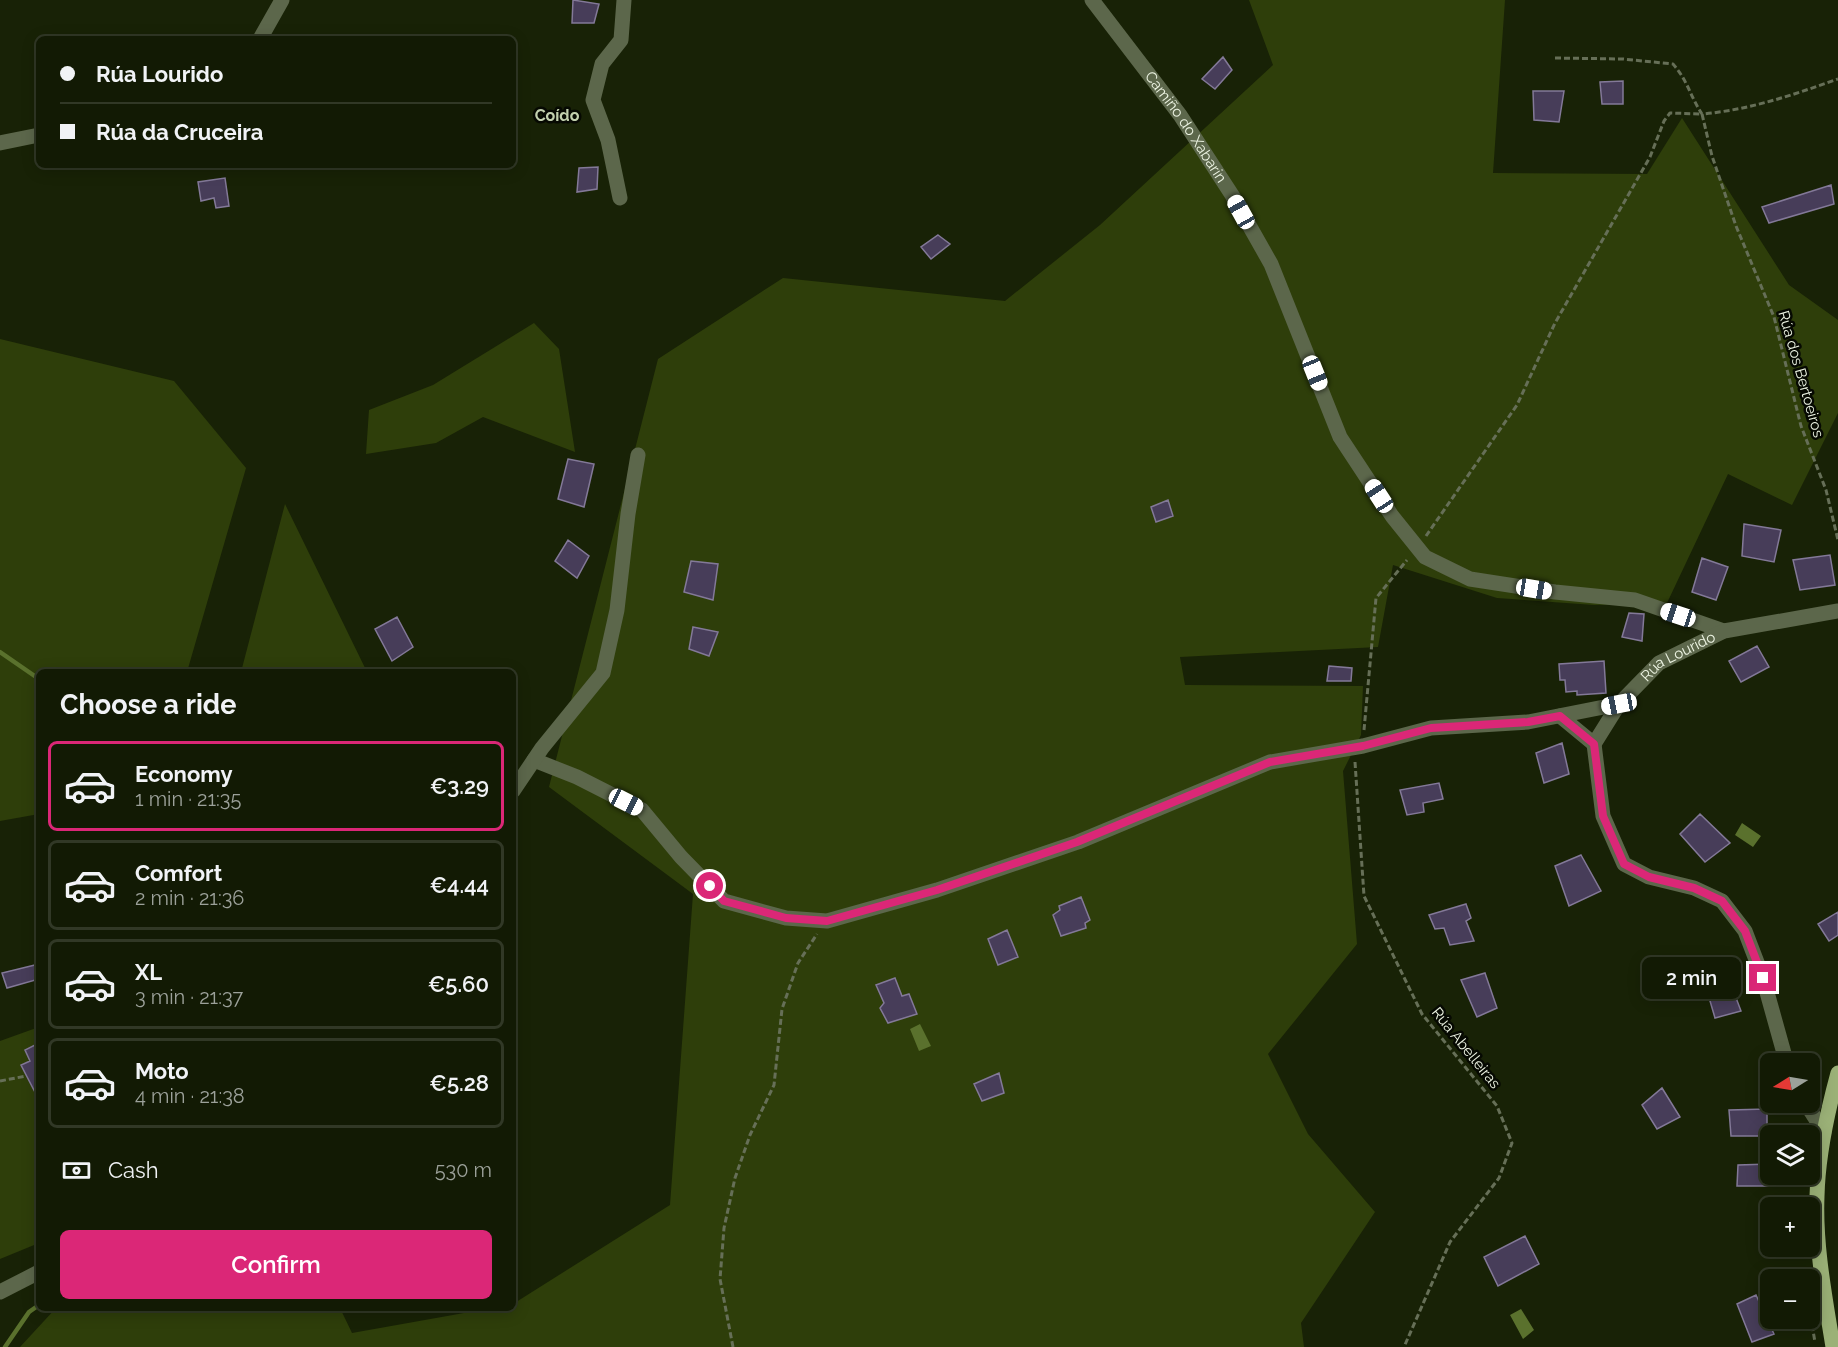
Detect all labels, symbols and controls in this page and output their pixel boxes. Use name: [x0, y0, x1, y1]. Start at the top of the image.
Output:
text: Rúa Lourido: [96, 61, 223, 87]
street label: Camiño do Xabarín: [1141, 68, 1231, 186]
district label: Coído: [535, 106, 580, 125]
text: Rúa da Cruceira: [96, 119, 263, 145]
car: [1224, 192, 1258, 232]
street label: Rúa dos Bertoeiros: [1774, 309, 1828, 439]
car: [1300, 353, 1330, 393]
car: [1362, 476, 1396, 516]
car: [1515, 577, 1553, 601]
car: [1658, 601, 1698, 629]
street label: Rúa Lourido: [1637, 628, 1718, 685]
text: Choose a ride: [60, 689, 236, 720]
car: [1600, 692, 1638, 716]
icon: car: [63, 759, 117, 813]
text: Economy: [135, 761, 233, 787]
text: €3.29: [430, 773, 489, 799]
car: [606, 786, 646, 818]
text: 1 min · 21:35: [135, 787, 241, 811]
icon: car: [63, 858, 117, 912]
text: Comfort: [135, 860, 222, 886]
text: €4.44: [430, 872, 489, 898]
route start: [696, 872, 723, 899]
text: 2 min · 21:36: [135, 886, 244, 910]
icon: car: [63, 957, 117, 1011]
callout: 2 min: [1643, 957, 1742, 999]
text: XL: [135, 959, 162, 985]
route end: [1749, 964, 1776, 991]
text: 2 min: [1666, 966, 1717, 990]
text: €5.60: [428, 971, 489, 997]
text: 3 min · 21:37: [135, 985, 243, 1009]
street label: Rúa Abelleiras: [1428, 1004, 1504, 1092]
north arrow: [1760, 1053, 1820, 1113]
map controls: [1760, 1053, 1820, 1329]
icon: car: [63, 1056, 117, 1110]
text: Moto: [135, 1058, 189, 1084]
text: €5.28: [429, 1070, 489, 1096]
text: 4 min · 21:38: [135, 1084, 245, 1108]
button: layers: [1760, 1125, 1820, 1185]
icon: cash: [60, 1154, 93, 1187]
text: Cash: [108, 1157, 159, 1183]
text: 530 m: [435, 1158, 492, 1182]
button: +: [1760, 1197, 1820, 1257]
button: Confirm: [60, 1230, 492, 1299]
button: −: [1760, 1269, 1820, 1329]

